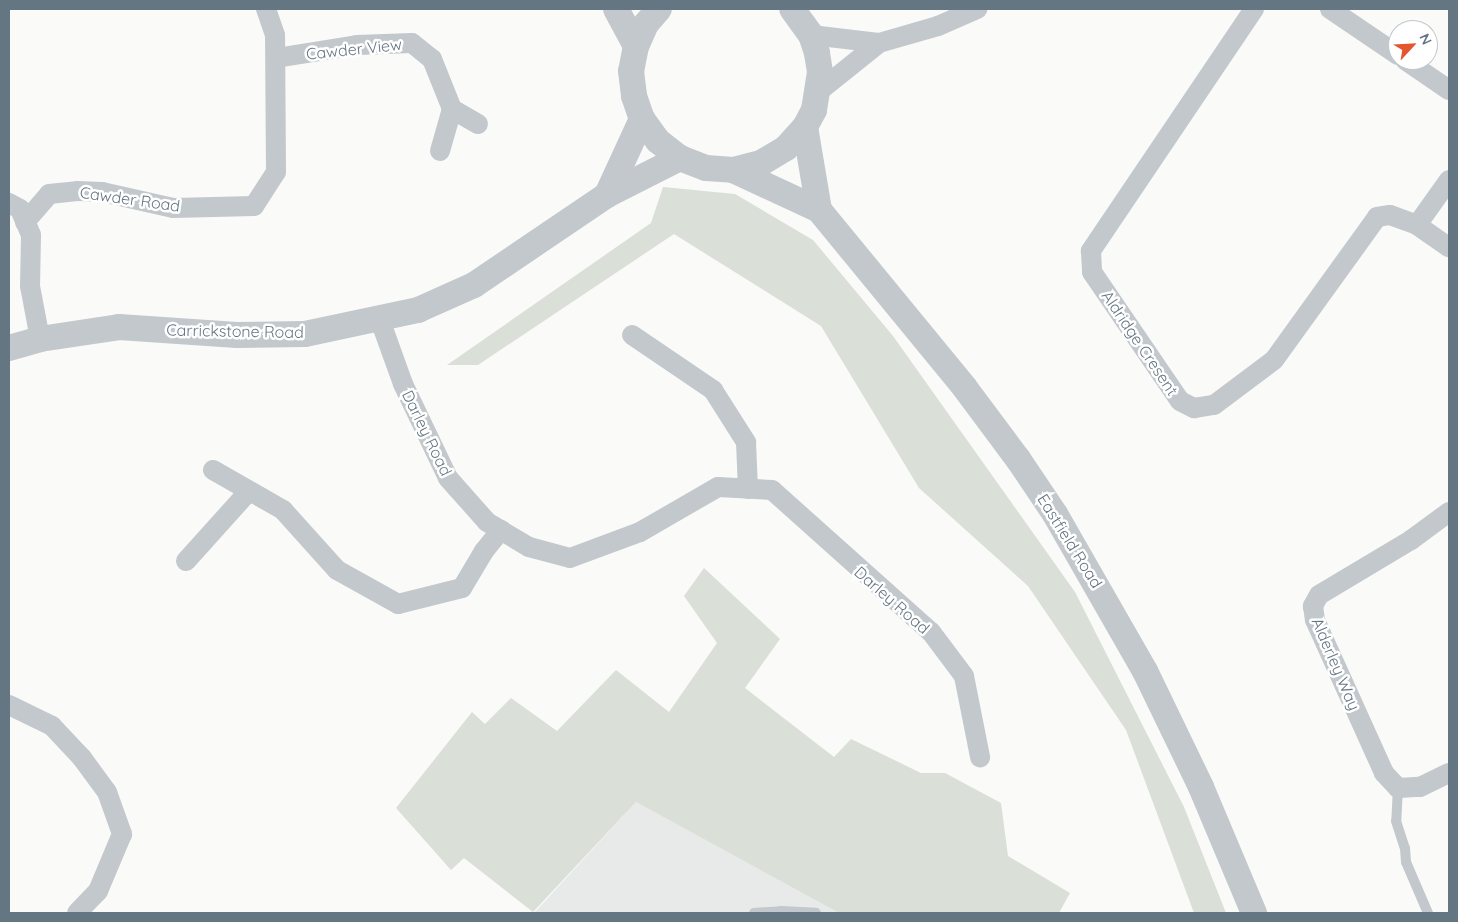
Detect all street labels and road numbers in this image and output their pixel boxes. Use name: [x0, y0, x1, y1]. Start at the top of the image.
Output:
street label: Cawder View: [305, 34, 403, 64]
street label: Cawder Road: [79, 182, 181, 216]
street label: Aldridge Cresent: [1098, 287, 1182, 399]
street label: Carrickstone Road: [166, 320, 304, 342]
street label: Darley Road: [398, 387, 456, 479]
street label: Eastfield Road: [1033, 490, 1107, 592]
street label: Darley Road: [851, 562, 933, 638]
street label: Alderley Way: [1308, 615, 1364, 713]

